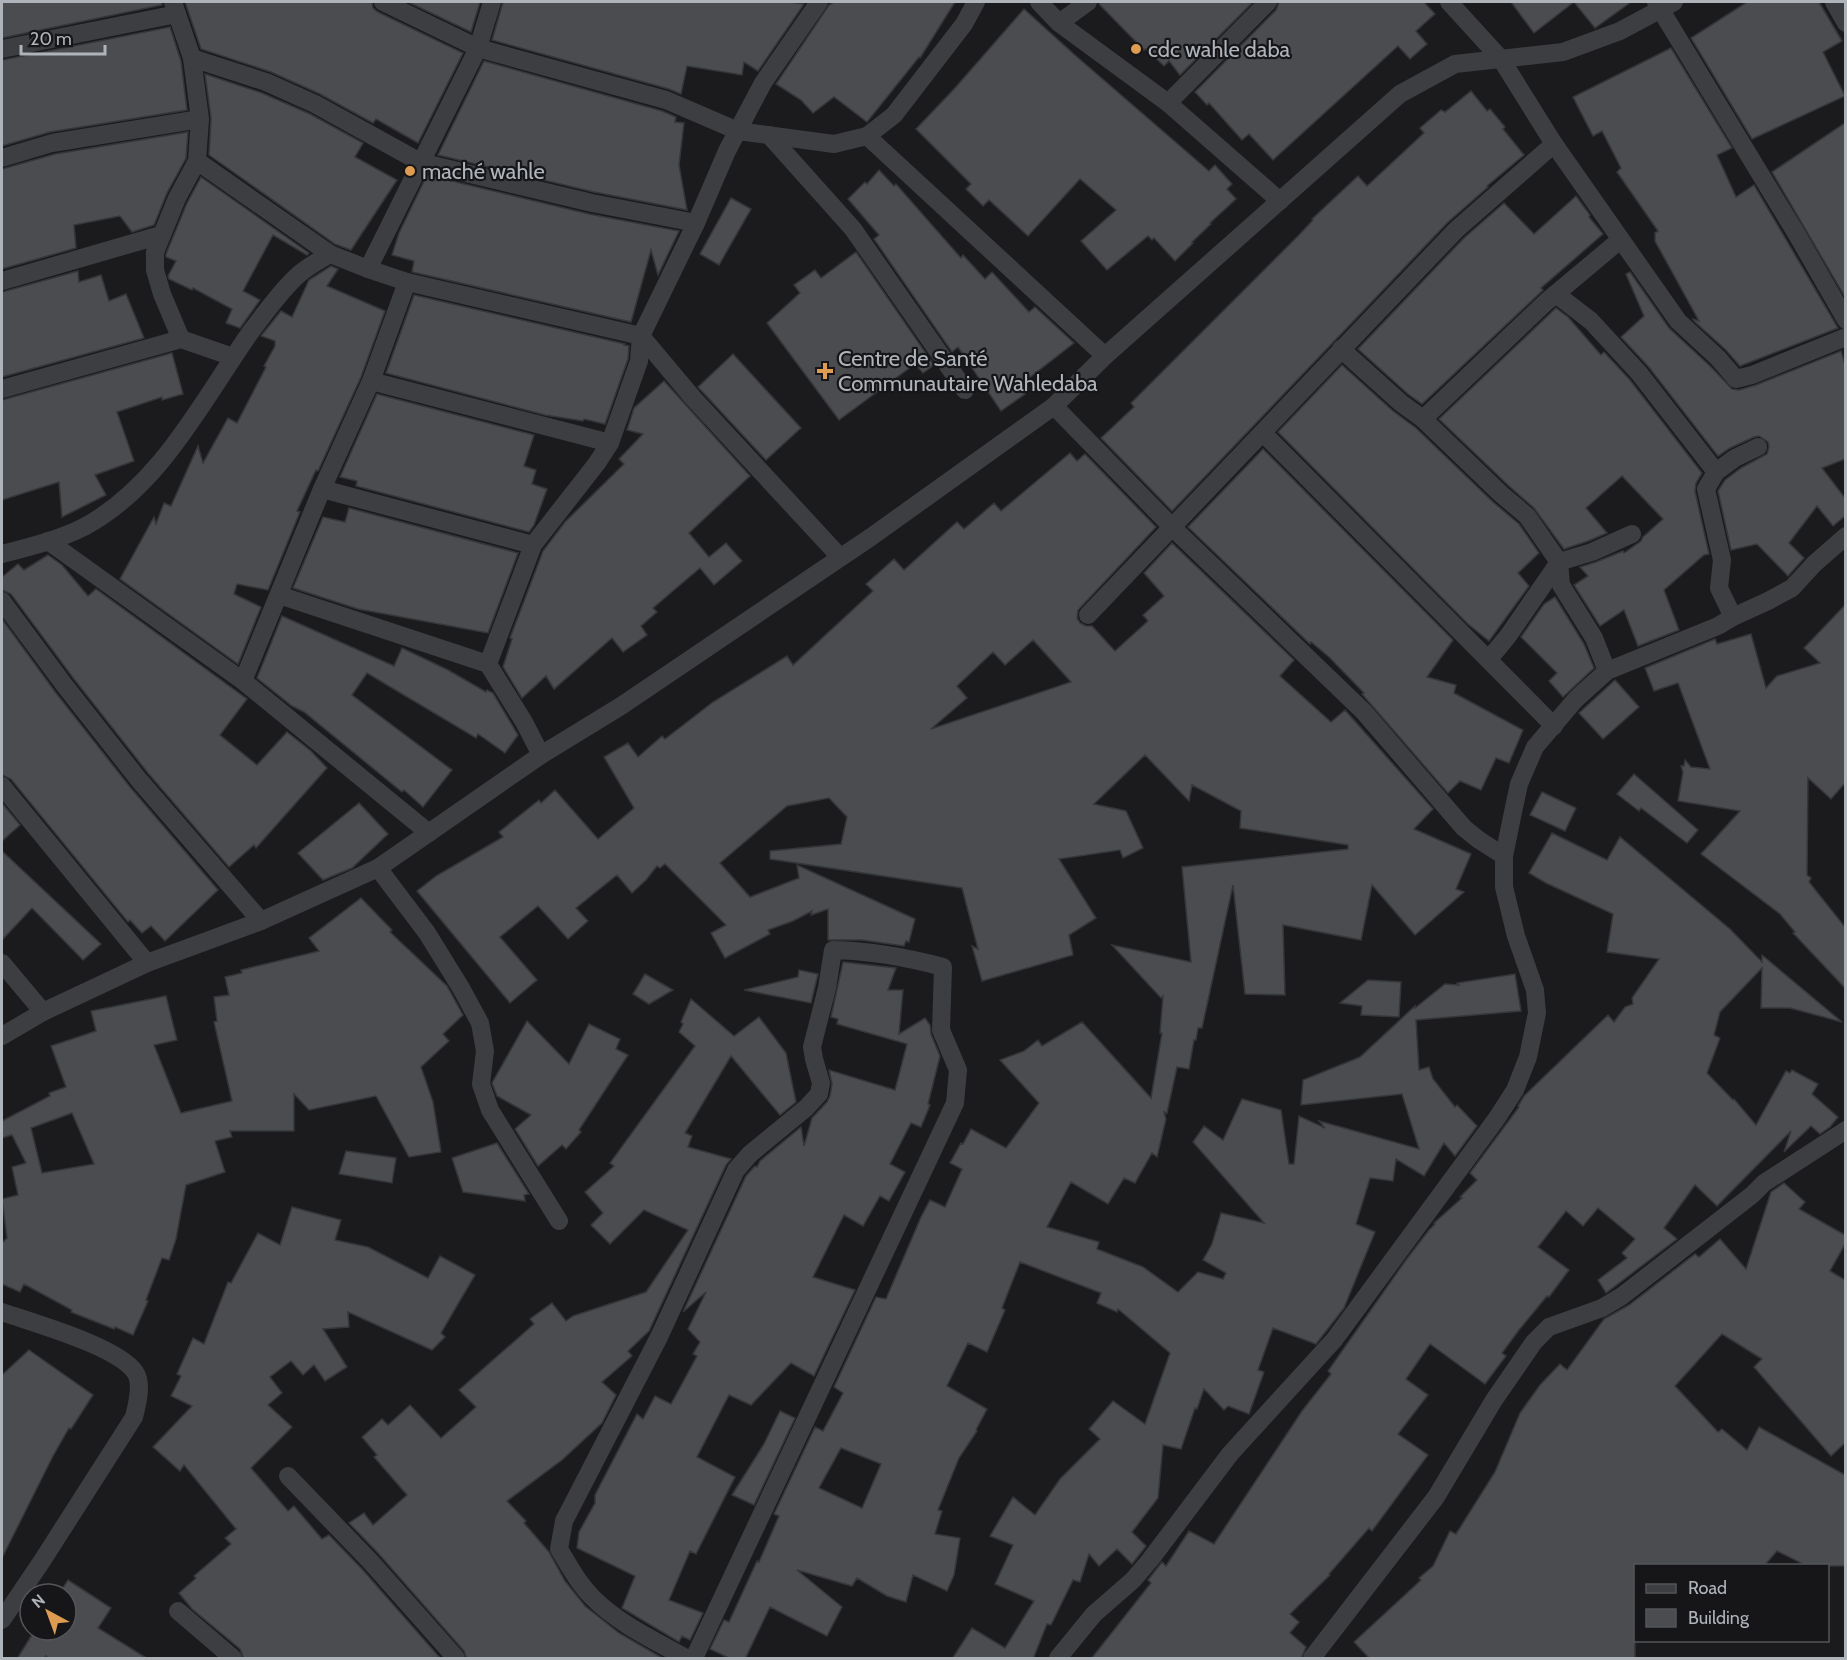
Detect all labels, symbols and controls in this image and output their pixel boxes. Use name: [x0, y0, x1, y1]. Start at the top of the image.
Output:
scale bar: [21, 18, 105, 56]
text: 20 m: [30, 28, 72, 50]
place label: cdc wahle daba: [1148, 36, 1291, 63]
marker: cdc wahle daba: [1129, 42, 1143, 56]
place label: maché wahle: [422, 158, 545, 185]
marker: maché wahle: [403, 164, 417, 178]
place label: Centre de Santé Communautaire Wahledaba: [838, 345, 1098, 397]
marker: Centre de Santé Communautaire Wahledaba: [816, 362, 834, 380]
legend: [1634, 1564, 1829, 1642]
text: Road: [1688, 1577, 1727, 1599]
north arrow: [18, 1582, 78, 1642]
text: N: [28, 1590, 49, 1612]
text: Building: [1688, 1607, 1750, 1629]

